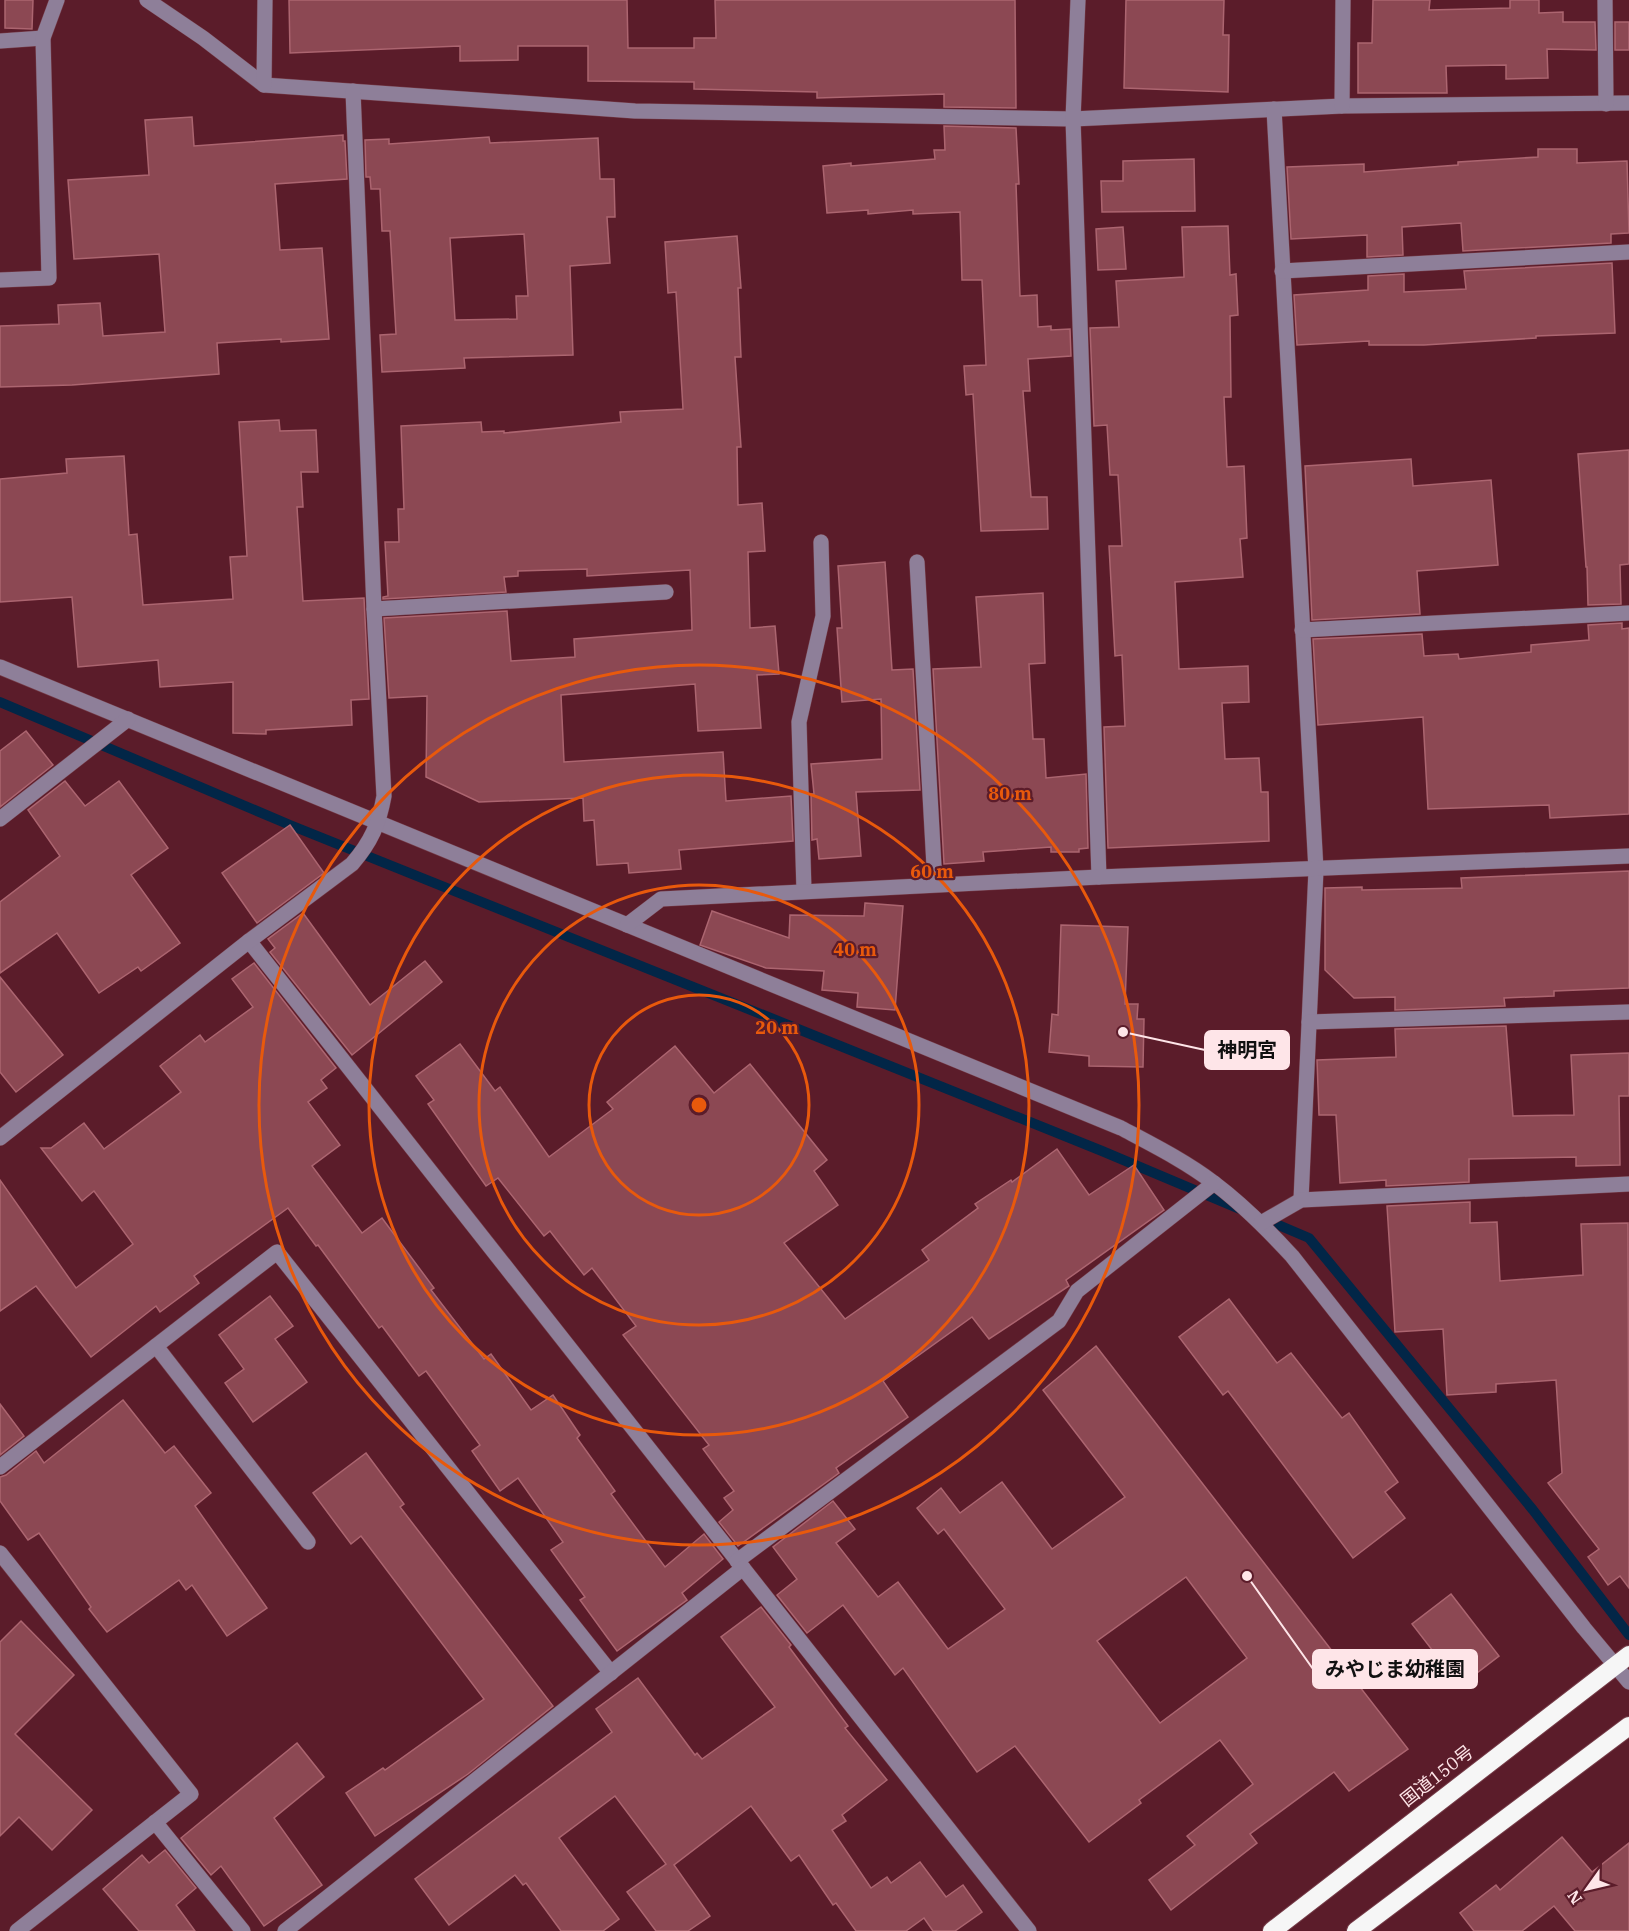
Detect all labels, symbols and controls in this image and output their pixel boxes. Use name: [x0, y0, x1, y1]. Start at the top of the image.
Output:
text: 80 m: [988, 782, 1032, 805]
text: 60 m: [910, 860, 954, 883]
text: 40 m: [833, 938, 877, 961]
text: 20 m: [755, 1016, 799, 1039]
callout: 神明宮: [1205, 1031, 1289, 1069]
text: 神明宮: [1217, 1036, 1277, 1063]
centre of rings: [689, 1095, 709, 1115]
callout: みやじま幼稚園: [1313, 1650, 1477, 1688]
text: みやじま幼稚園: [1325, 1655, 1465, 1682]
street label: 国道150号: [1396, 1740, 1478, 1811]
north arrow: [1557, 1859, 1617, 1919]
text: N: [1563, 1887, 1586, 1908]

